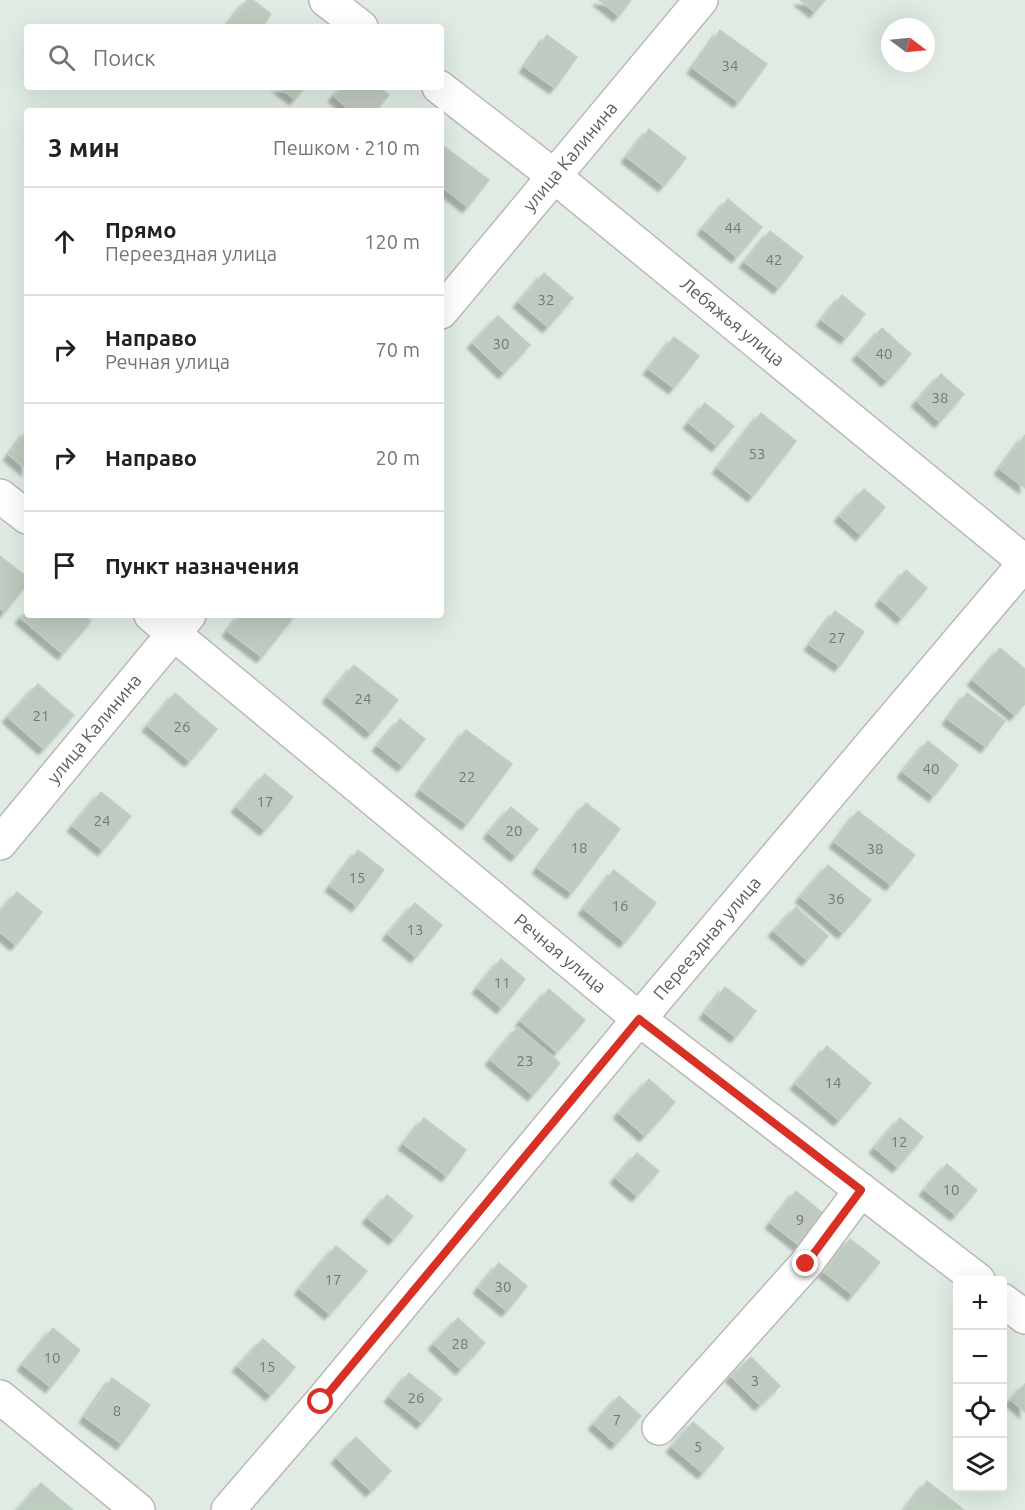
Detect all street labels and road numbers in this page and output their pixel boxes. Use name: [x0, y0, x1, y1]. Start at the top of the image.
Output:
street label: улица Калинина: [518, 98, 621, 215]
street label: Лебяжья улица: [677, 273, 789, 370]
street label: улица Калинина: [43, 670, 145, 787]
street label: Переездная улица: [649, 872, 764, 1003]
street label: Речная улица: [511, 909, 610, 996]

